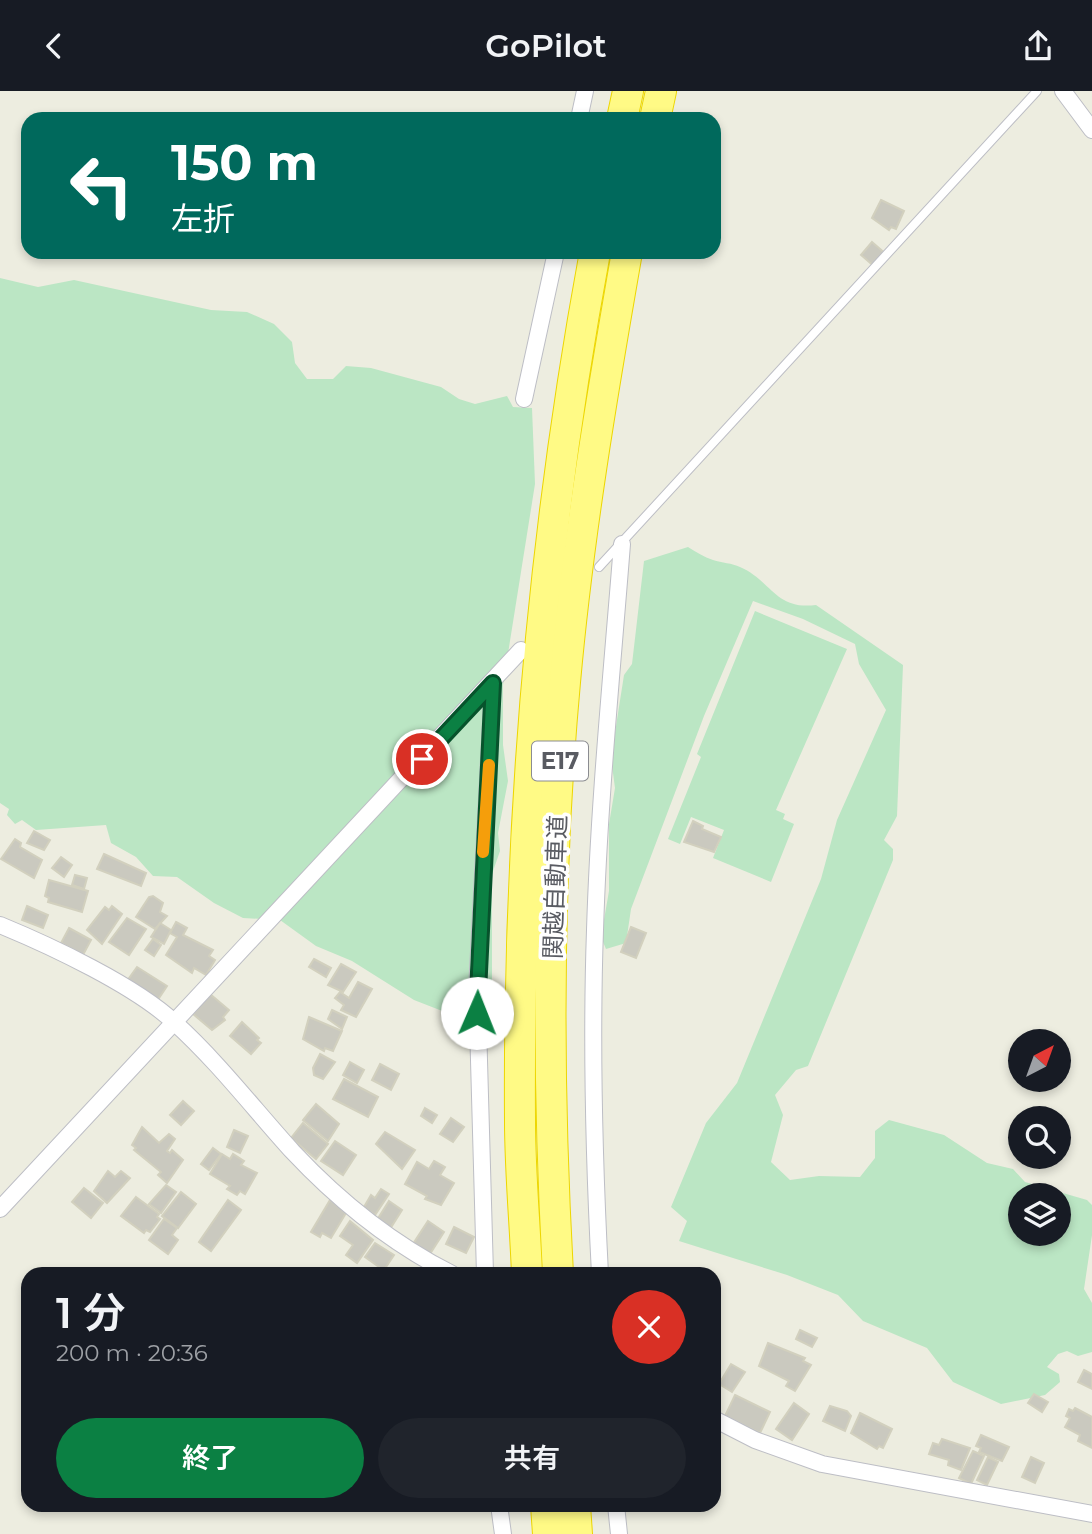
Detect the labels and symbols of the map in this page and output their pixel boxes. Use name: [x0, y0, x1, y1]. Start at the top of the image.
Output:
pin: [392, 729, 452, 789]
road number: E17: [532, 741, 588, 781]
street label: 関越自動車道: [538, 815, 572, 959]
position arrow: [440, 976, 514, 1050]
north arrow: [1008, 1029, 1071, 1092]

